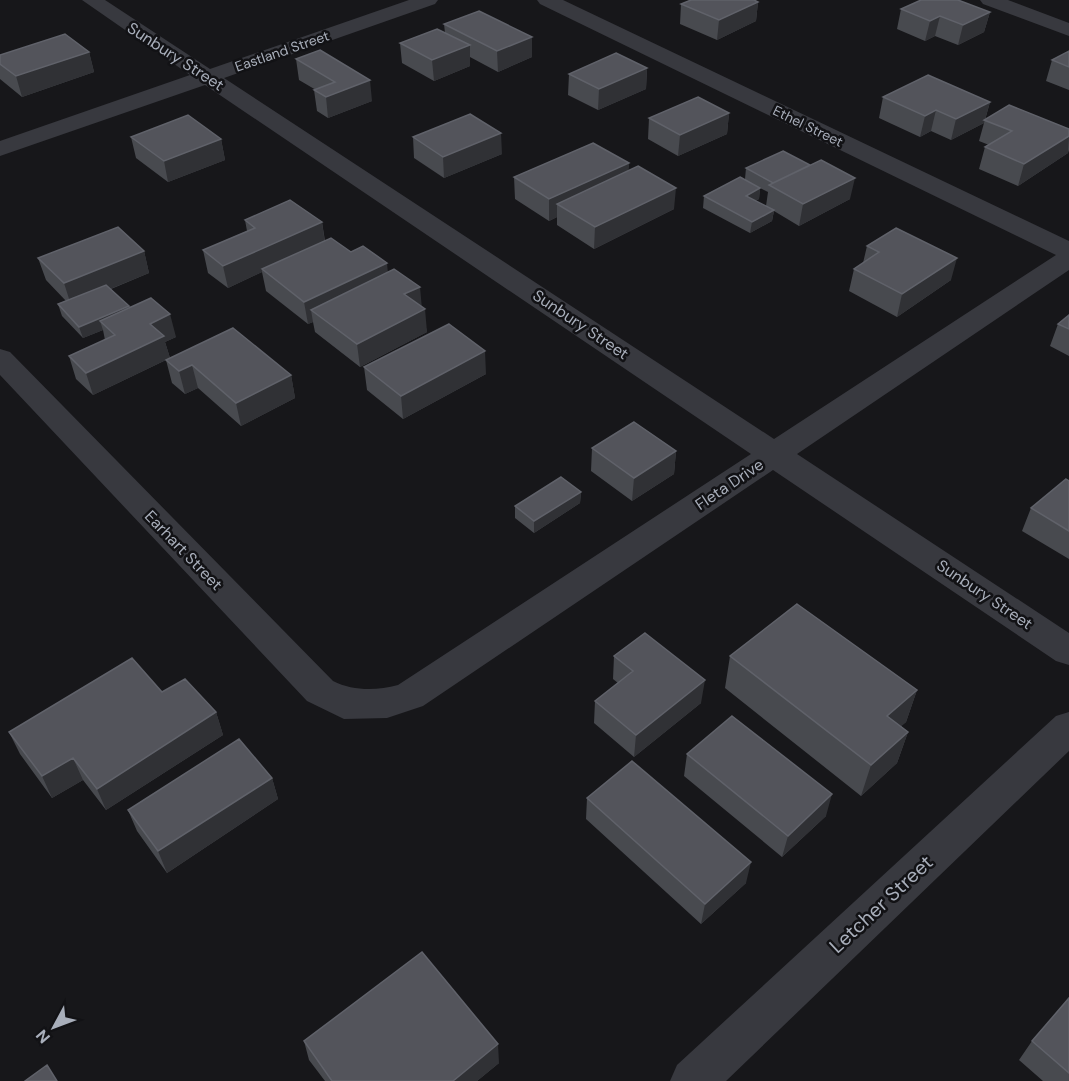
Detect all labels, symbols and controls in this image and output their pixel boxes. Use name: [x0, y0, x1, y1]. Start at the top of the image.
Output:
street label: Sunbury Street: [123, 17, 228, 96]
street label: Eastland Street: [232, 26, 332, 76]
street label: Ethel Street: [770, 101, 846, 151]
street label: Sunbury Street: [529, 285, 633, 364]
street label: Fleta Drive: [691, 454, 768, 515]
street label: Earhart Street: [140, 506, 227, 595]
street label: Sunbury Street: [933, 555, 1037, 634]
street label: Letcher Street: [824, 849, 938, 959]
north arrow: [24, 997, 84, 1057]
text: N: [31, 1025, 55, 1048]

